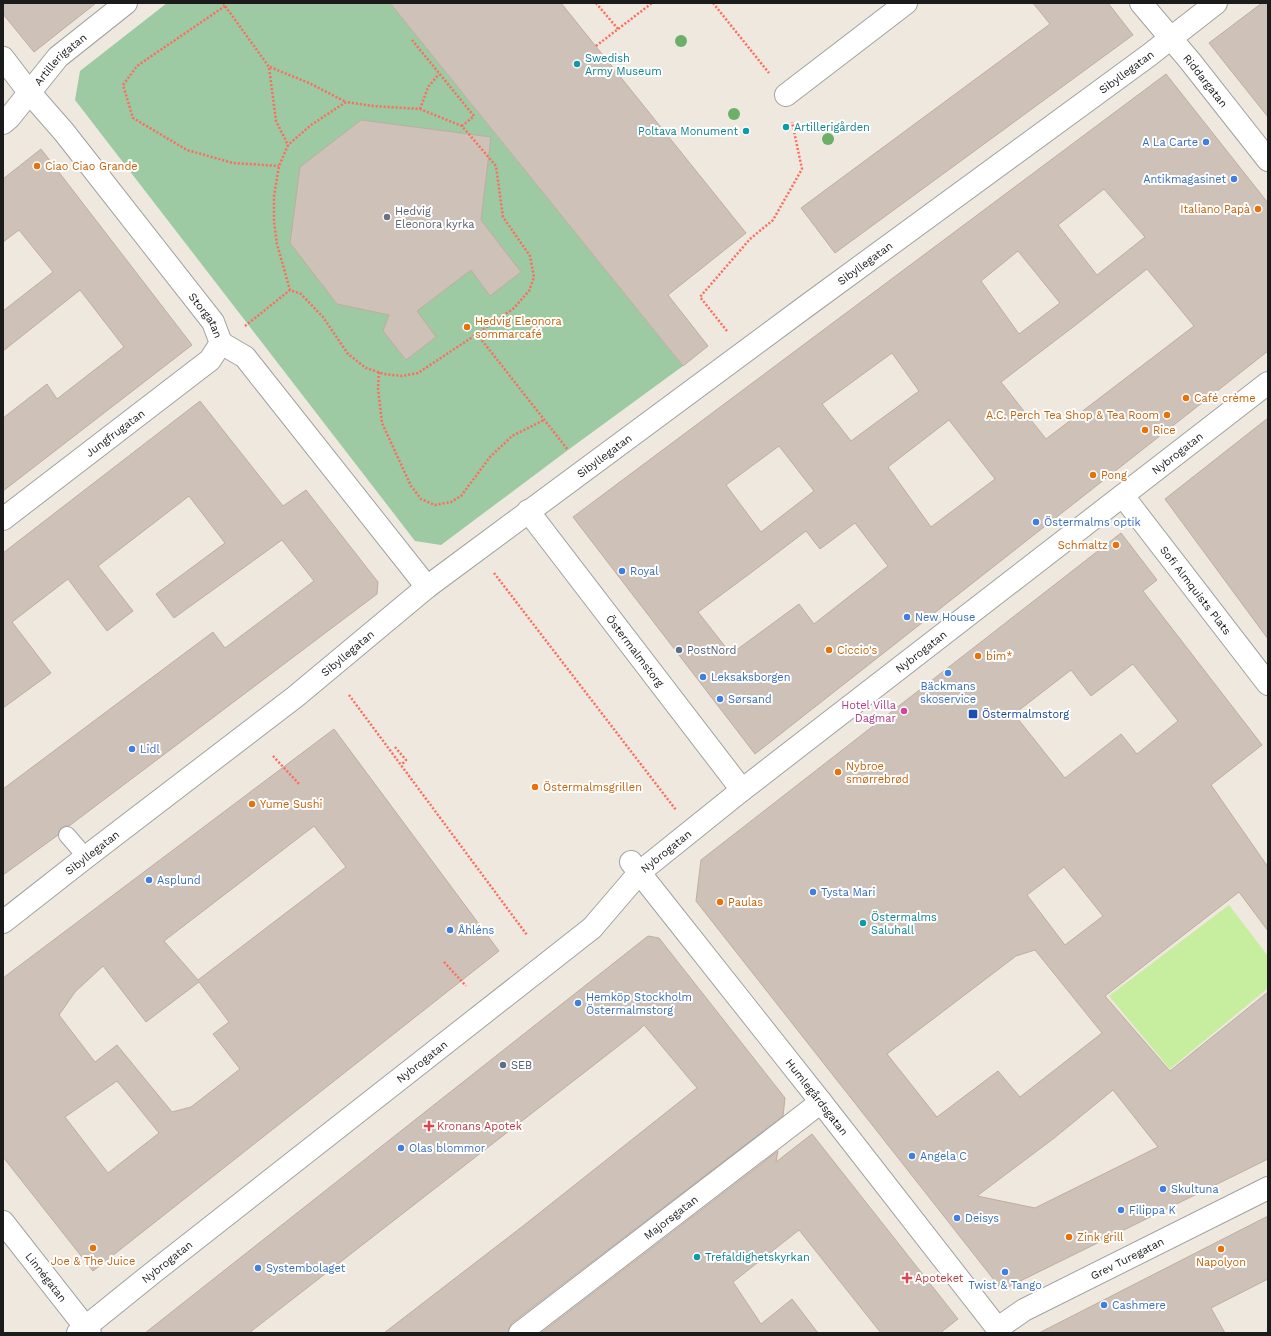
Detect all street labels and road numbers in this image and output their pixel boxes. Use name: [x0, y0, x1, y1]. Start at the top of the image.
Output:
street label: Artillerigatan: [32, 31, 89, 88]
street label: Sibyllegatan: [1097, 48, 1157, 97]
street label: Riddargatan: [1180, 52, 1230, 110]
street label: Sibyllegatan: [835, 239, 895, 288]
street label: Storgatan: [186, 290, 225, 340]
street label: Jungfrugatan: [83, 407, 147, 460]
street label: Nybrogatan: [1149, 430, 1206, 477]
street label: Sibyllegatan: [575, 432, 634, 481]
street label: Sofi Almquists Plats: [1157, 544, 1234, 638]
street label: Östermalmstorg: [603, 612, 666, 690]
street label: Sibyllegatan: [319, 628, 377, 679]
street label: Nybrogatan: [893, 628, 949, 676]
street label: Nybrogatan: [638, 827, 694, 876]
street label: Sibyllegatan: [63, 828, 122, 878]
street label: Nybrogatan: [394, 1038, 450, 1086]
street label: Humlegårdsgatan: [783, 1056, 851, 1138]
street label: Majorsgatan: [641, 1193, 701, 1243]
street label: Grev Turegatan: [1089, 1235, 1166, 1283]
street label: Nybrogatan: [139, 1238, 195, 1286]
street label: Linnégatan: [22, 1250, 69, 1305]

